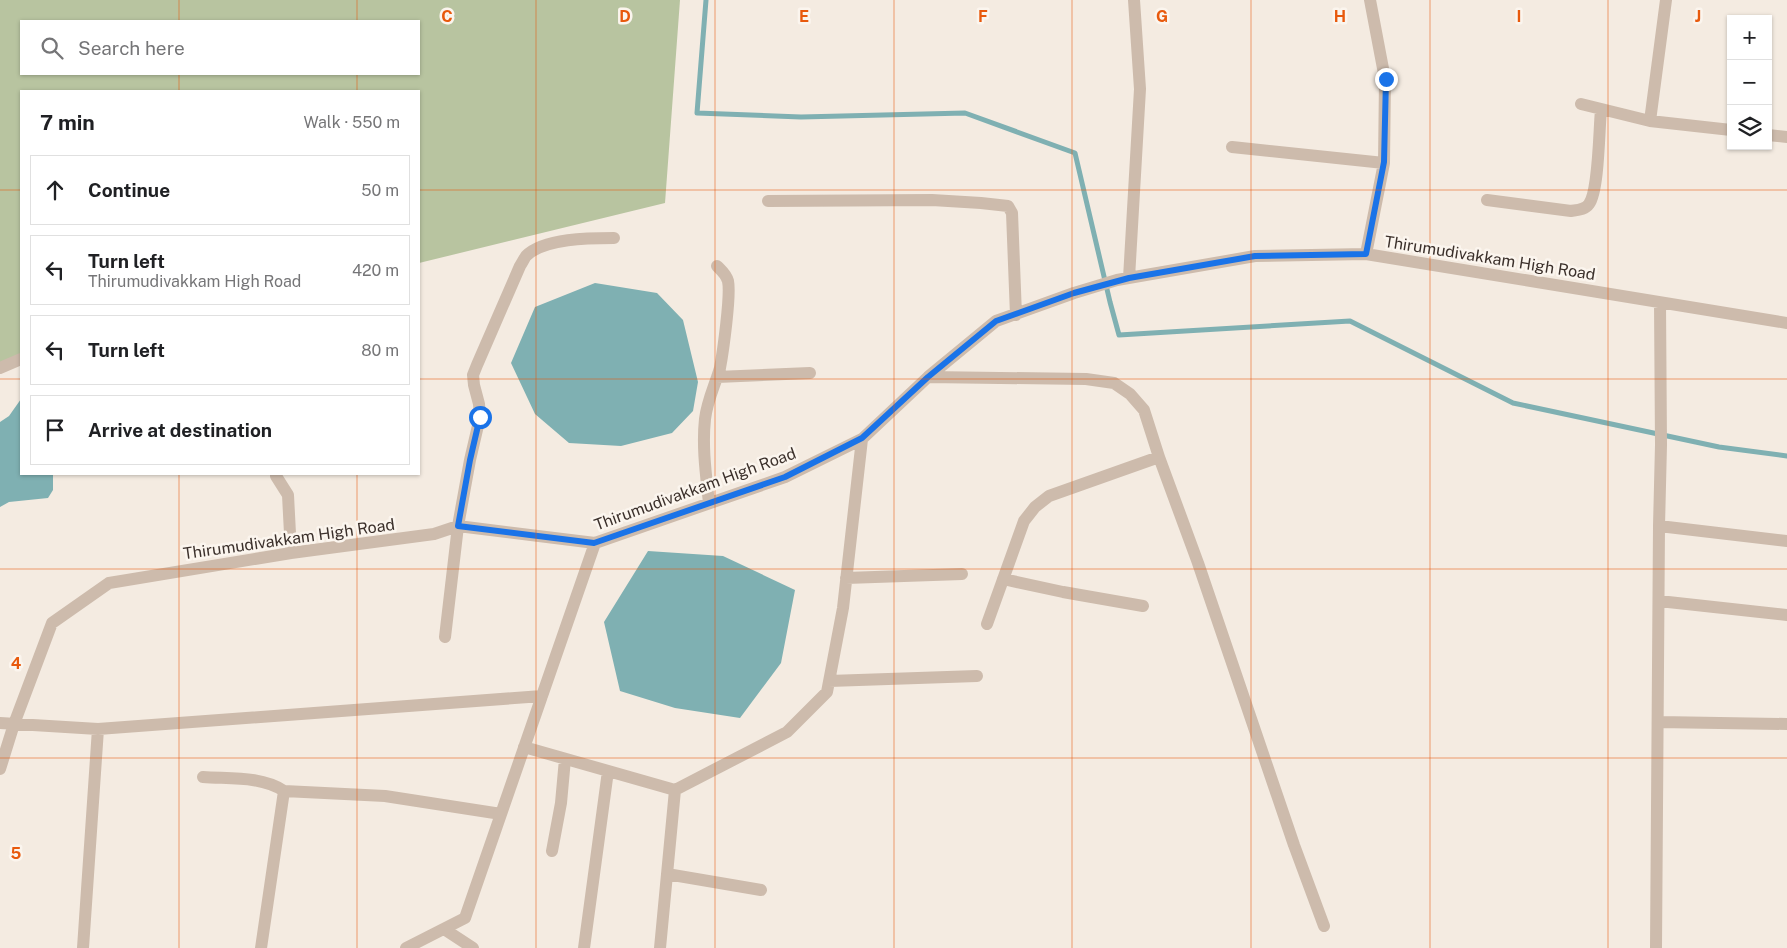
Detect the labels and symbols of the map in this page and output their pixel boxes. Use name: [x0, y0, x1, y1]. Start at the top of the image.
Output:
text: C: [441, 7, 453, 26]
text: D: [619, 7, 631, 26]
text: E: [799, 7, 809, 26]
text: F: [978, 7, 988, 26]
text: G: [1156, 7, 1168, 26]
text: H: [1334, 7, 1346, 26]
text: I: [1517, 7, 1521, 26]
text: J: [1695, 7, 1701, 26]
route end: [1375, 68, 1398, 91]
street label: Thirumudivakkam High Road: [1383, 232, 1597, 284]
route start: [469, 406, 492, 429]
street label: Thirumudivakkam High Road: [591, 444, 799, 534]
street label: Thirumudivakkam High Road: [182, 515, 396, 563]
text: 4: [11, 654, 22, 673]
text: 5: [11, 844, 22, 863]

